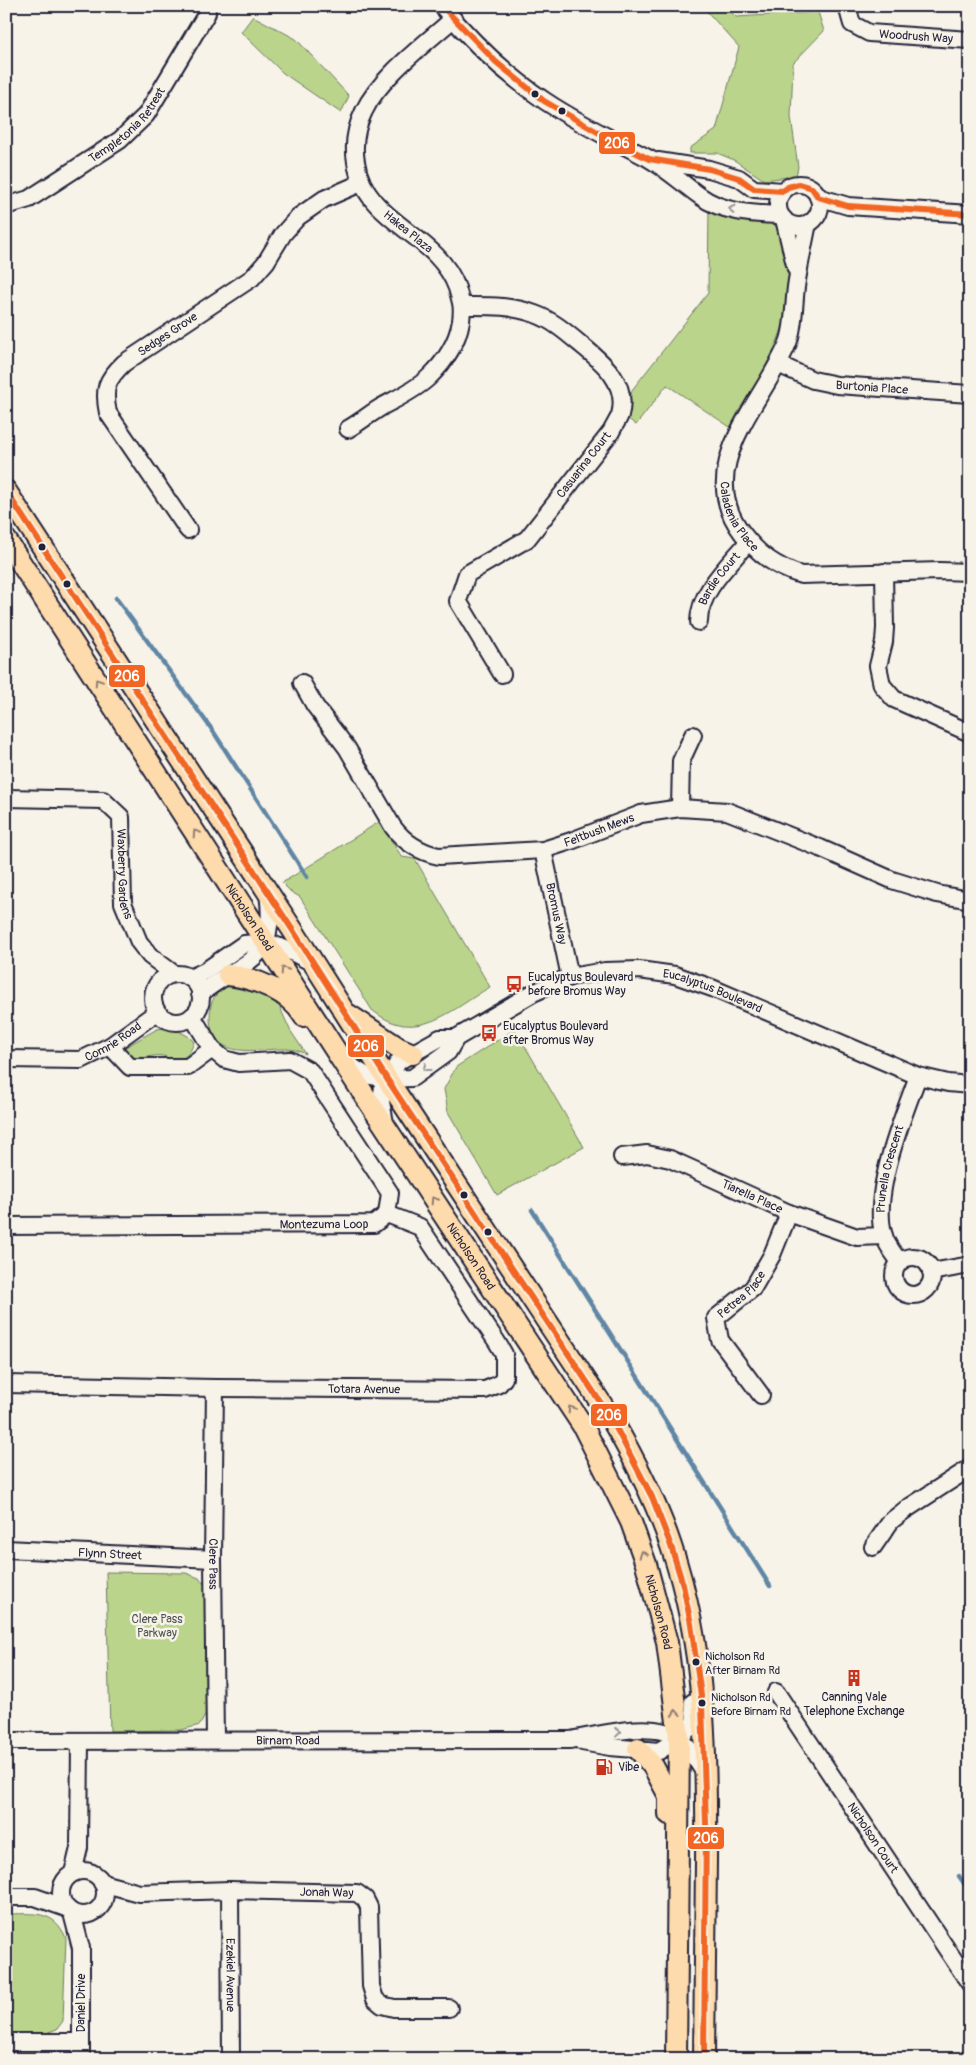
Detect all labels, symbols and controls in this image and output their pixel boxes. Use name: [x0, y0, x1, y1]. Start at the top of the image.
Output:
street label: Woodrush Way: [879, 26, 953, 46]
street label: Templetonia Retreat: [86, 84, 168, 166]
unlabelled marker: [530, 89, 540, 99]
unlabelled marker: [557, 106, 567, 116]
line badge: 206: [598, 131, 636, 155]
text: 206: [604, 135, 630, 152]
one-way arrow: [728, 204, 737, 215]
street label: Hakea Plaza: [380, 208, 436, 257]
street label: Sedges Grove: [135, 309, 200, 359]
street label: Burtonia Place: [835, 377, 909, 397]
street label: Casuarina Court: [553, 429, 615, 501]
street label: Caladenia Place: [717, 481, 762, 555]
unlabelled marker: [37, 542, 47, 552]
street label: Bardie Court: [695, 549, 743, 607]
unlabelled marker: [62, 579, 72, 589]
line badge: 206: [108, 664, 146, 688]
text: 206: [114, 668, 140, 685]
one-way arrow: [95, 678, 104, 688]
street label: Feltbush Mews: [562, 810, 637, 850]
street label: Waxberry Gardens: [114, 828, 137, 922]
one-way arrow: [193, 829, 203, 838]
street label: Nicholson Road: [222, 881, 277, 954]
street label: Bromus Way: [543, 881, 570, 946]
one-way arrow: [281, 966, 290, 975]
street label: Eucalyptus Boulevard: [662, 966, 765, 1016]
place label: Eucalyptus Boulevard before Bromus Way: [528, 970, 634, 999]
bus stop icon: Eucalyptus Boulevard before Bromus Way: [504, 974, 524, 994]
street label: Comrie Road: [82, 1018, 144, 1065]
place label: Eucalyptus Boulevard after Bromus Way: [503, 1019, 609, 1048]
bus stop icon: Eucalyptus Boulevard after Bromus Way: [479, 1023, 499, 1043]
line badge: 206: [347, 1034, 385, 1058]
text: 206: [353, 1038, 379, 1055]
one-way arrow: [422, 1062, 432, 1071]
street label: Prunella Crescent: [873, 1123, 907, 1213]
street label: Tiarella Place: [719, 1176, 785, 1217]
unlabelled marker: [459, 1190, 469, 1200]
one-way arrow: [430, 1196, 440, 1205]
street label: Montezuma Loop: [280, 1217, 369, 1232]
street label: Nicholson Road: [443, 1220, 499, 1293]
unlabelled marker: [483, 1227, 493, 1237]
street label: Petrea Place: [714, 1268, 769, 1321]
street label: Totara Avenue: [328, 1381, 400, 1397]
line badge: 206: [590, 1403, 628, 1427]
one-way arrow: [568, 1405, 577, 1414]
text: 206: [596, 1407, 622, 1424]
street label: Clere Pass: [205, 1538, 221, 1590]
street label: Flynn Street: [78, 1545, 142, 1563]
one-way arrow: [639, 1550, 649, 1559]
street label: Nicholson Road: [642, 1573, 675, 1651]
park label: Clere Pass Parkway: [131, 1612, 183, 1641]
place label: Nicholson Rd After Birnam Rd: [705, 1650, 780, 1677]
marker: Nicholson Rd After Birnam Rd: [691, 1657, 701, 1667]
building icon: Canning Vale Telephone Exchange: [844, 1668, 864, 1688]
place label: Canning Vale Telephone Exchange: [804, 1690, 905, 1719]
place label: Nicholson Rd Before Birnam Rd: [711, 1691, 791, 1718]
marker: Nicholson Rd Before Birnam Rd: [697, 1698, 707, 1708]
one-way arrow: [671, 1708, 682, 1716]
one-way arrow: [614, 1727, 622, 1738]
street label: Birnam Road: [256, 1733, 320, 1748]
fuel station icon: Vibe: [594, 1757, 614, 1777]
place label: Vibe: [618, 1760, 639, 1775]
street label: Nicholson Court: [844, 1800, 902, 1876]
line badge: 206: [687, 1826, 725, 1850]
text: 206: [693, 1830, 719, 1847]
street label: Jonah Way: [300, 1884, 354, 1900]
street label: Ezekiel Avenue: [223, 1938, 238, 2012]
street label: Daniel Drive: [74, 1974, 89, 2032]

